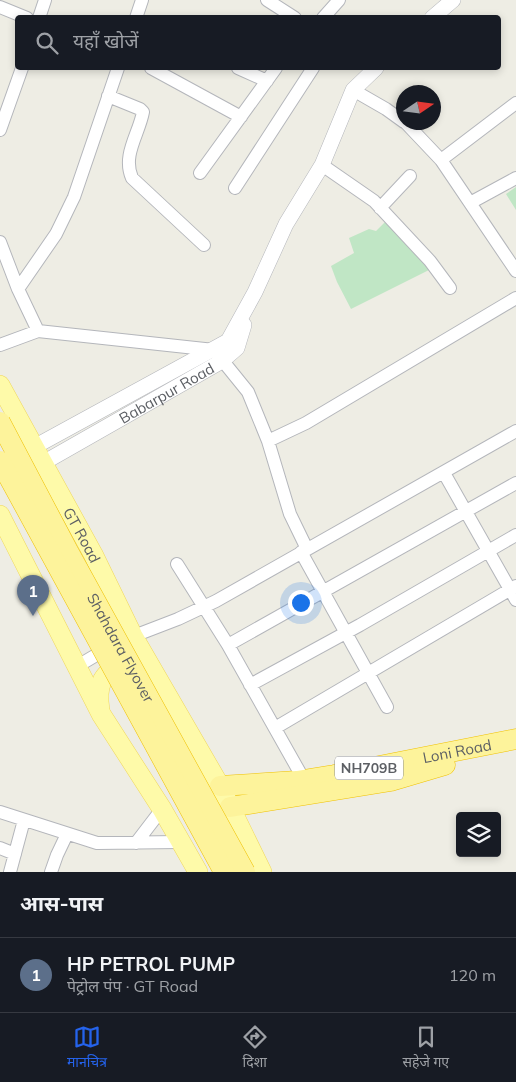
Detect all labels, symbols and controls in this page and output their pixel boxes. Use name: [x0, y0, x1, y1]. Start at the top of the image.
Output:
search box: [15, 15, 501, 70]
icon: search: [33, 29, 61, 57]
text: यहाँ खोजें: [73, 29, 139, 53]
north arrow: [396, 85, 441, 130]
street label: Babarpur Road: [115, 358, 217, 427]
street label: GT Road: [60, 504, 105, 566]
pin: 1: [17, 575, 49, 616]
street label: Shahdara Flyover: [83, 589, 159, 706]
your location: [288, 590, 314, 616]
street label: Loni Road: [421, 735, 493, 767]
road number: NH709B: [335, 756, 403, 780]
map controls: [456, 812, 501, 857]
button: layers: [456, 812, 501, 857]
text: आस-पास: [20, 890, 103, 916]
text: HP PETROL PUMP: [67, 952, 235, 976]
text: 1: [31, 965, 41, 985]
text: 120 m: [449, 965, 496, 985]
text: पेट्रोल पंप · GT Road: [67, 976, 198, 996]
tab: मानचित्र: [67, 1023, 107, 1073]
tab: दिशा: [241, 1023, 269, 1073]
tab: सहेजे गए: [403, 1023, 449, 1073]

